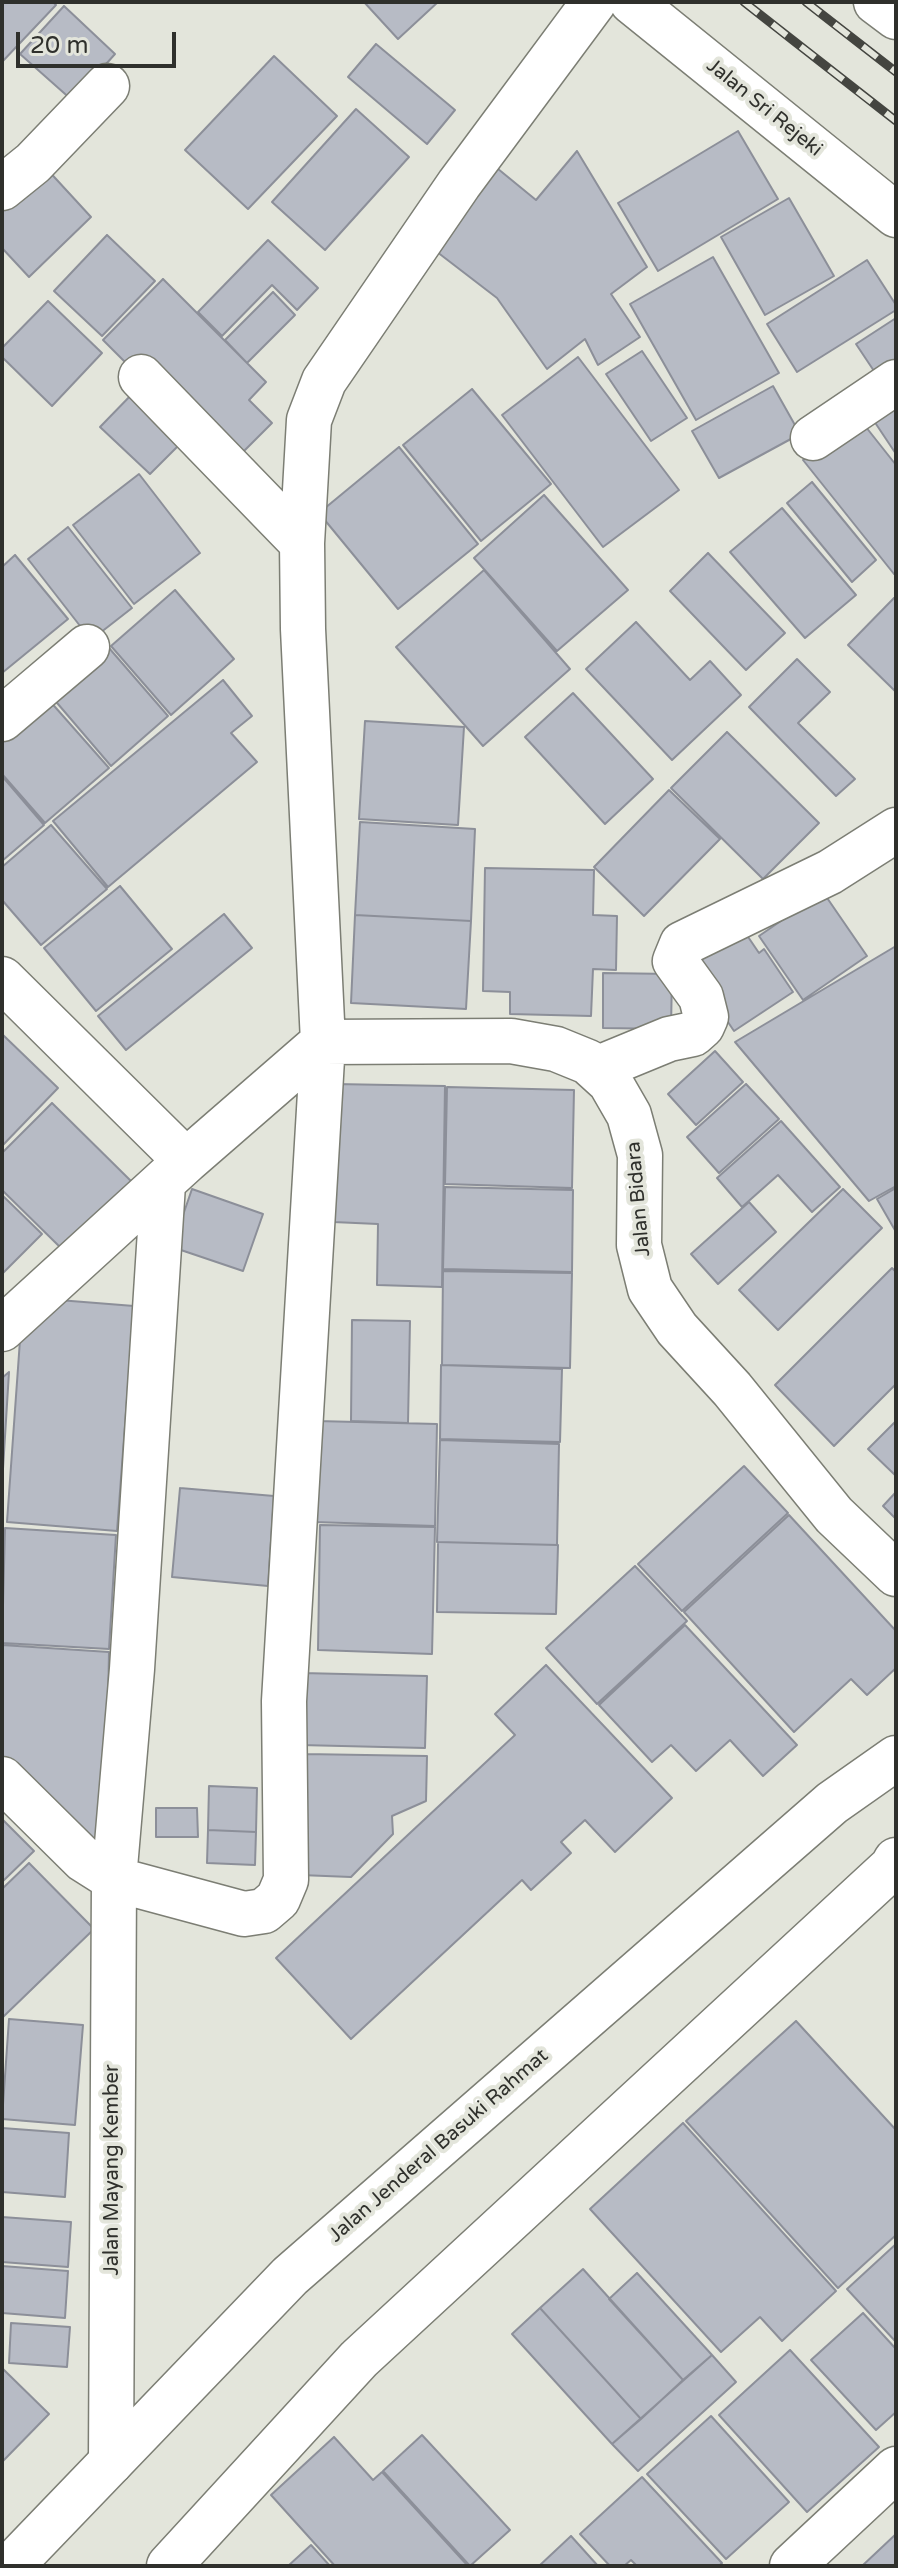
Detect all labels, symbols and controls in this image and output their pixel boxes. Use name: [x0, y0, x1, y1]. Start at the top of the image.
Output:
scale bar: [20, 16, 180, 66]
text: 20 m: [30, 31, 88, 60]
street label: Jalan Sri Rejeki: [701, 54, 827, 162]
street label: Jalan Bidara: [622, 1140, 656, 1258]
street label: Jalan Jenderal Basuki Rahmat: [324, 2044, 554, 2248]
street label: Jalan Mayang Kember: [101, 2064, 125, 2276]

